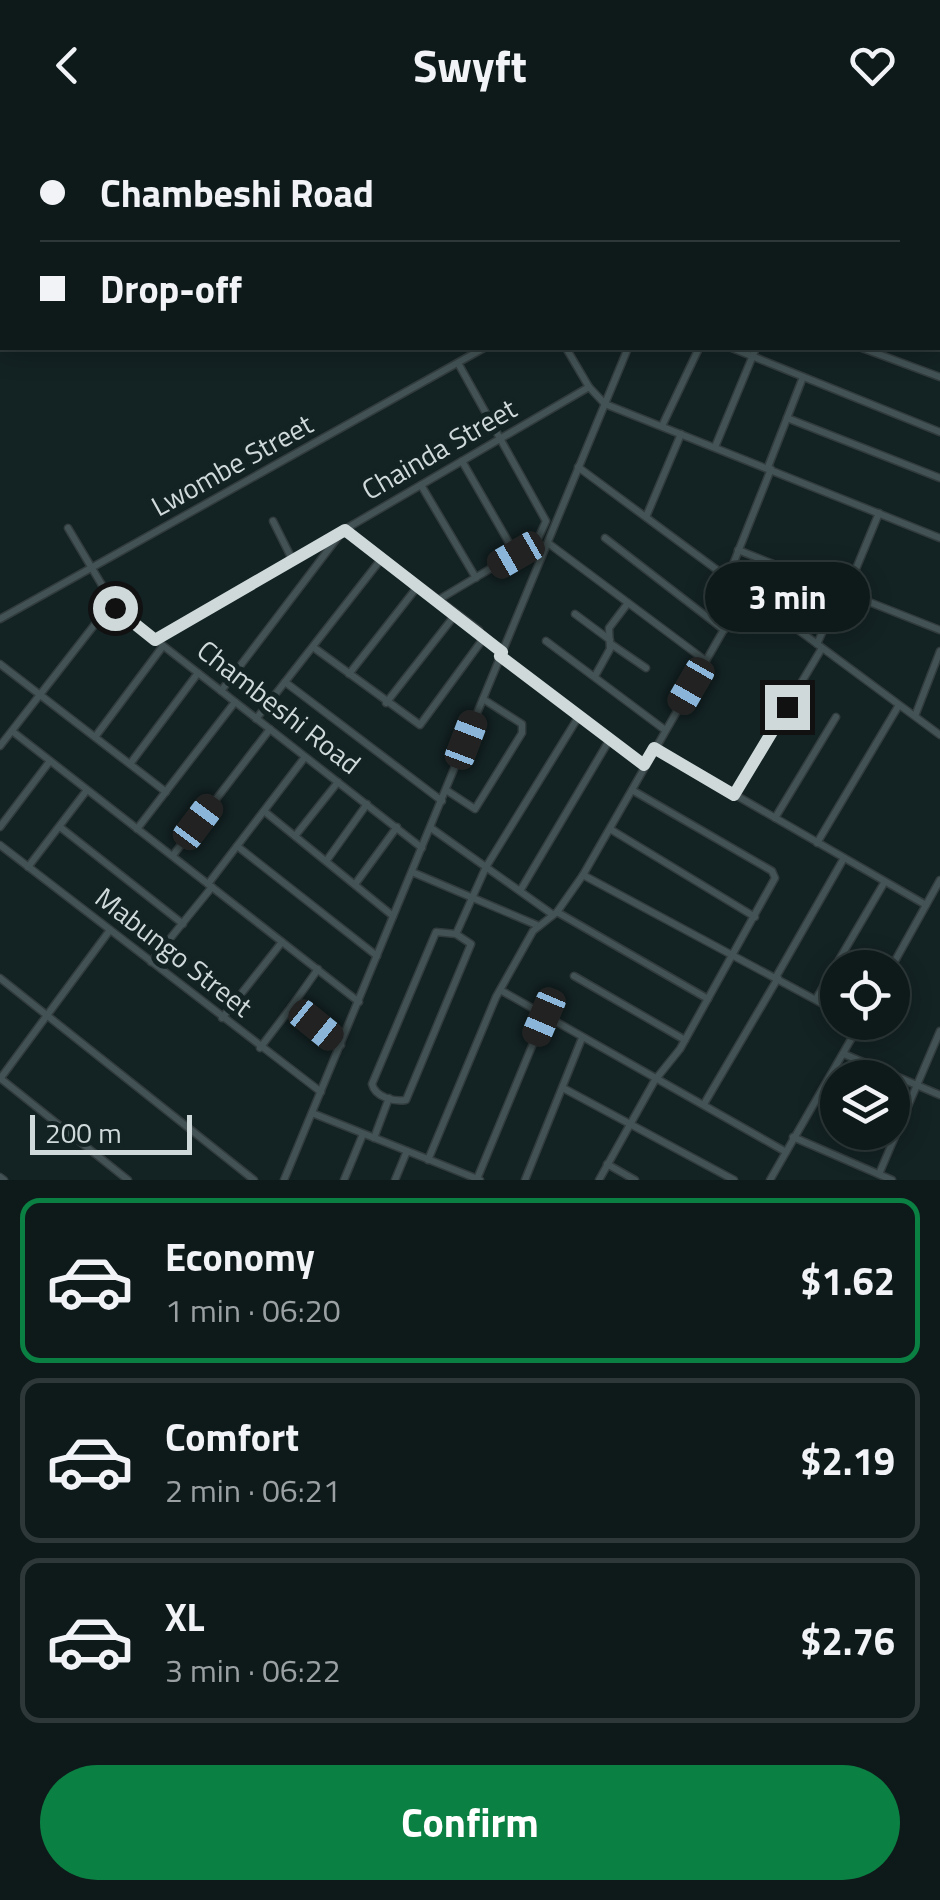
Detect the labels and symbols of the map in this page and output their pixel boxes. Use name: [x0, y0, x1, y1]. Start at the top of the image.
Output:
street label: Chainda Street: [353, 387, 524, 510]
street label: Lwombe Street: [143, 402, 321, 527]
car: [483, 527, 549, 583]
callout: 3 min: [704, 562, 870, 632]
route start: [93, 586, 138, 631]
street label: Chambeshi Road: [188, 629, 370, 784]
car: [663, 653, 719, 719]
route end: [765, 685, 810, 730]
car: [441, 707, 491, 773]
car: [168, 789, 228, 855]
street label: Mabungo Street: [86, 876, 262, 1027]
car: [518, 984, 570, 1050]
car: [283, 994, 349, 1056]
scale bar: [30, 1110, 192, 1154]

